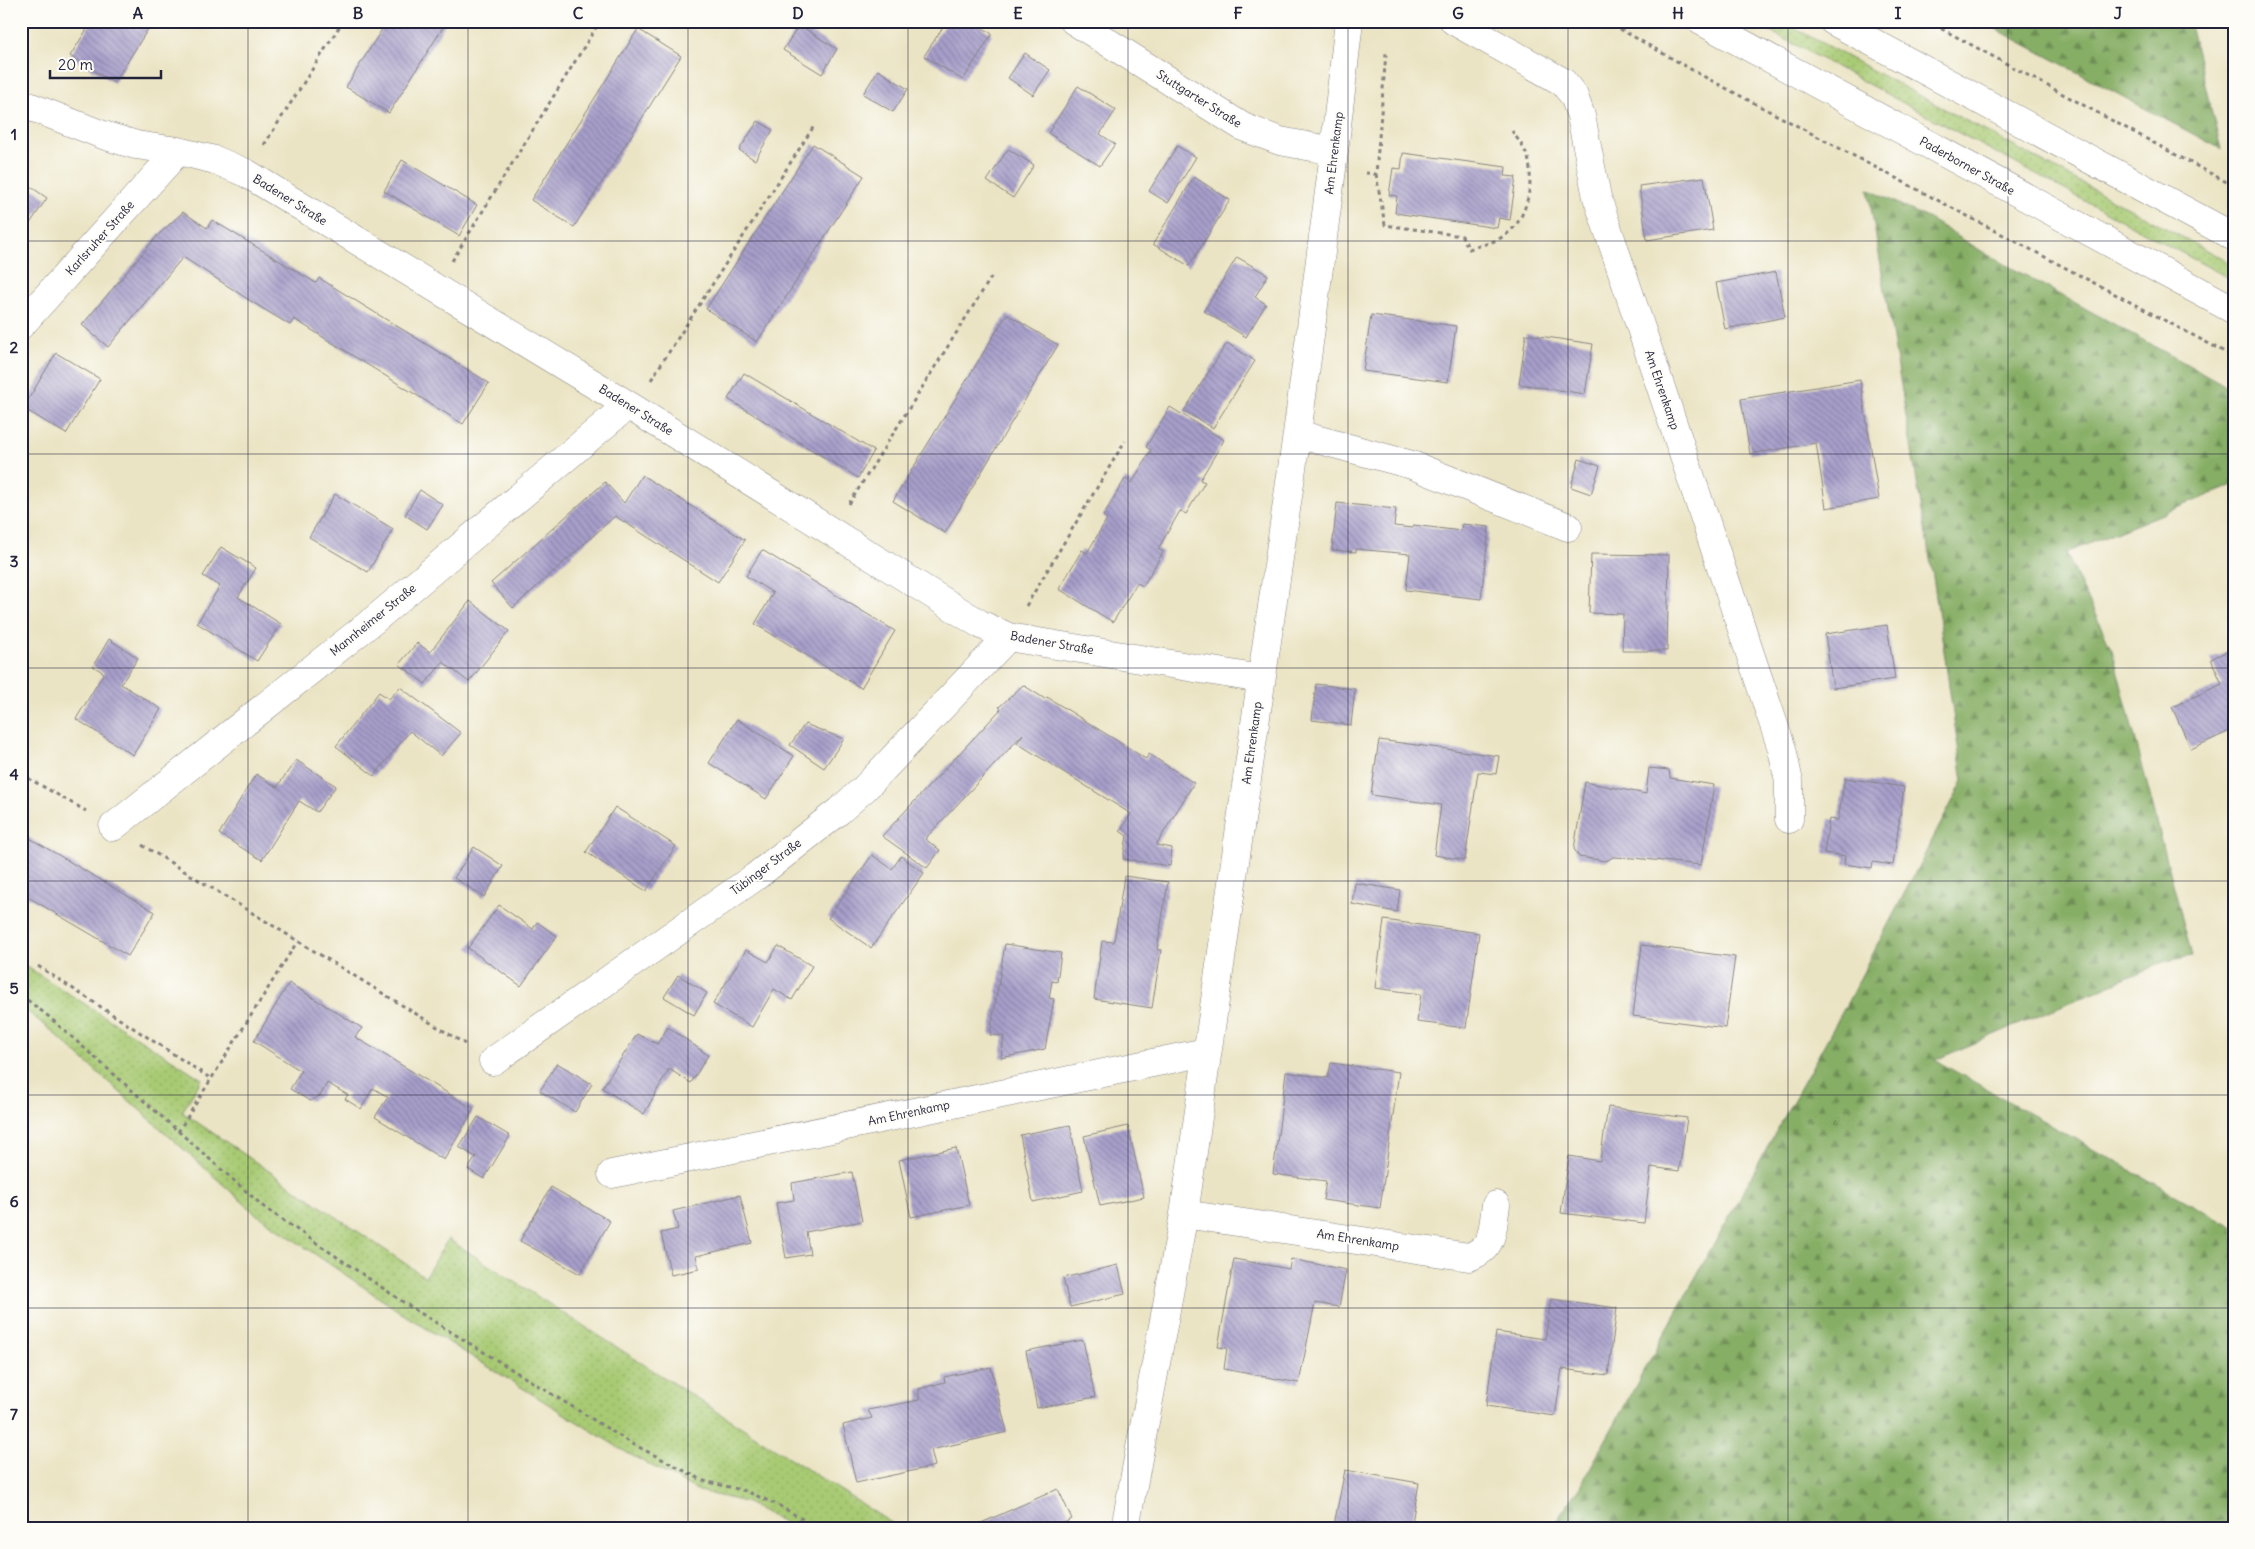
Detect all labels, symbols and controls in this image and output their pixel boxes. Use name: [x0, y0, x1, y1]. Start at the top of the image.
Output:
text: A: [133, 3, 143, 23]
text: B: [353, 3, 364, 23]
text: C: [573, 3, 584, 23]
text: D: [792, 3, 804, 23]
text: E: [1013, 3, 1023, 23]
text: F: [1233, 3, 1243, 23]
text: G: [1452, 3, 1464, 23]
text: H: [1672, 3, 1684, 23]
text: I: [1895, 3, 1902, 23]
text: J: [2114, 3, 2123, 23]
scale bar: [50, 48, 161, 80]
text: 20 m: [58, 55, 93, 74]
street label: Stuttgarter Straße: [1154, 66, 1245, 131]
street label: Am Ehrenkamp: [1321, 111, 1346, 195]
text: 1: [11, 124, 17, 144]
street label: Paderborner Straße: [1917, 133, 2018, 198]
street label: Badener Straße: [250, 171, 330, 228]
street label: Karlsruher Straße: [62, 197, 137, 278]
text: 2: [10, 337, 19, 357]
street label: Am Ehrenkamp: [1642, 348, 1683, 432]
street label: Badener Straße: [596, 381, 676, 438]
text: 3: [9, 551, 19, 571]
street label: Mannheimer Straße: [327, 580, 419, 659]
street label: Badener Straße: [1009, 628, 1095, 657]
street label: Am Ehrenkamp: [1238, 701, 1265, 785]
text: 4: [9, 764, 19, 784]
street label: Tübinger Straße: [727, 835, 804, 898]
text: 5: [9, 978, 19, 998]
street label: Am Ehrenkamp: [867, 1096, 951, 1129]
text: 6: [9, 1191, 19, 1211]
street label: Am Ehrenkamp: [1316, 1226, 1401, 1253]
text: 7: [10, 1404, 18, 1424]

